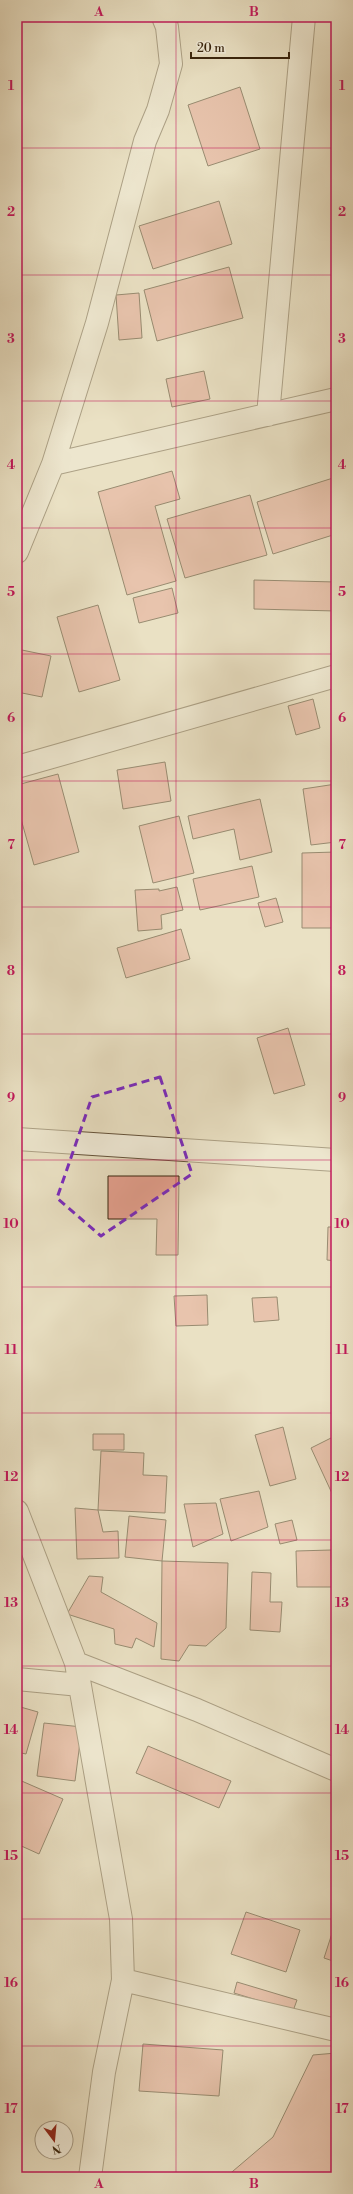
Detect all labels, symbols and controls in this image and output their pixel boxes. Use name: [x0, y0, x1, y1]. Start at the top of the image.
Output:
text: A: [93, 4, 104, 20]
text: B: [249, 4, 259, 20]
scale bar: [191, 34, 289, 60]
text: 20 m: [197, 41, 225, 56]
text: 1: [8, 78, 15, 94]
text: 1: [339, 78, 346, 94]
text: 2: [7, 204, 15, 220]
text: 2: [338, 204, 346, 220]
text: 3: [7, 331, 15, 347]
text: 3: [338, 331, 346, 347]
text: 4: [7, 457, 16, 473]
text: 4: [338, 457, 347, 473]
text: 5: [7, 584, 15, 600]
text: 5: [338, 584, 346, 600]
text: 6: [7, 710, 15, 726]
text: 6: [338, 710, 346, 726]
text: 7: [7, 837, 15, 853]
text: 7: [338, 837, 346, 853]
text: 8: [7, 963, 15, 979]
text: 8: [338, 963, 346, 979]
text: 9: [7, 1090, 15, 1106]
text: 9: [338, 1090, 346, 1106]
text: 10: [3, 1216, 19, 1232]
text: 10: [334, 1216, 350, 1232]
text: 11: [5, 1342, 18, 1358]
text: 11: [336, 1342, 349, 1358]
text: 12: [4, 1469, 18, 1485]
text: 12: [335, 1469, 349, 1485]
text: 13: [4, 1595, 18, 1611]
text: 13: [335, 1595, 349, 1611]
text: 14: [4, 1722, 18, 1738]
text: 14: [335, 1722, 349, 1738]
text: 15: [4, 1848, 18, 1864]
text: 15: [335, 1848, 349, 1864]
text: 16: [4, 1975, 18, 1991]
text: 16: [335, 1975, 349, 1991]
text: 17: [4, 2101, 18, 2117]
text: 17: [335, 2101, 349, 2117]
north arrow: [34, 2120, 74, 2160]
text: N: [50, 2141, 63, 2157]
text: A: [93, 2176, 104, 2192]
text: B: [249, 2176, 259, 2192]

